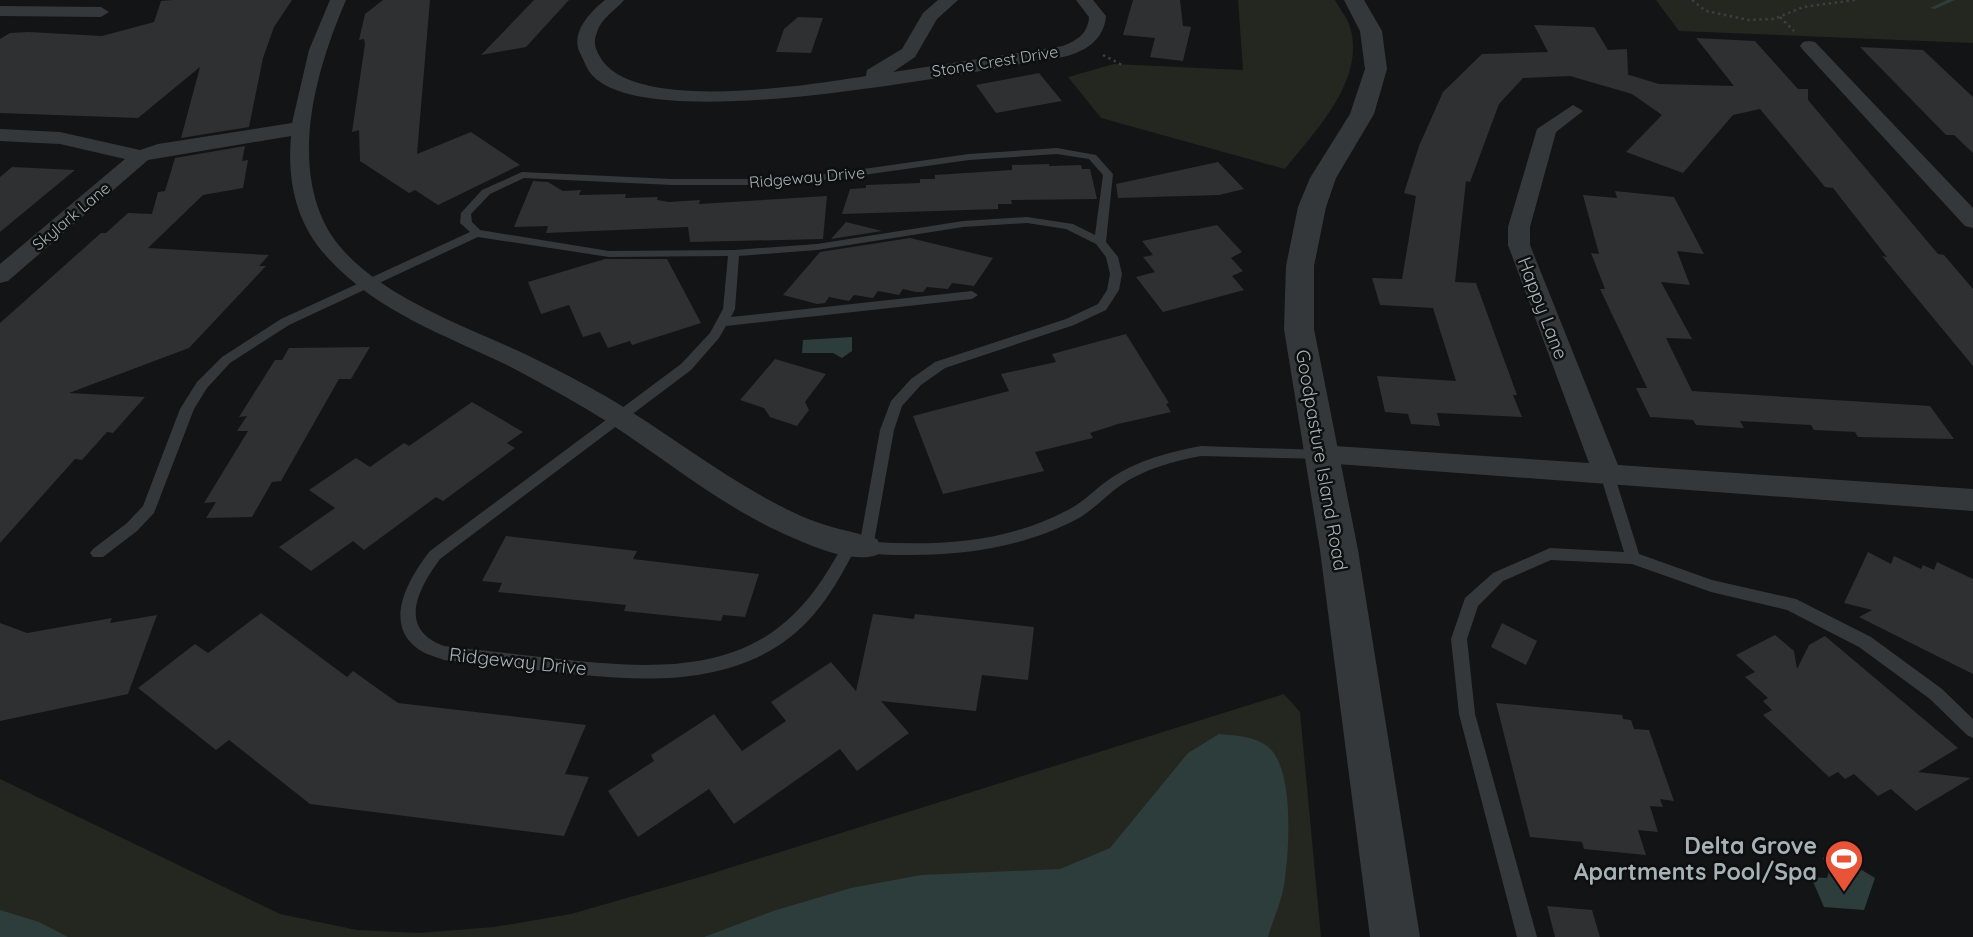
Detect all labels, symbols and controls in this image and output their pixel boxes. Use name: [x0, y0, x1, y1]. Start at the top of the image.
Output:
street label: Stone Crest Drive: [930, 41, 1060, 81]
street label: Ridgeway Drive: [748, 162, 866, 192]
street label: Skylark Lane: [28, 178, 114, 254]
street label: Happy Lane: [1513, 253, 1573, 363]
street label: Goodpasture Island Road: [1291, 348, 1353, 572]
street label: Ridgeway Drive: [448, 642, 588, 680]
place label: Delta Grove Apartments Pool/Spa: [1574, 831, 1817, 886]
sports icon: Delta Grove Apartments Pool/Spa: [1823, 838, 1865, 893]

